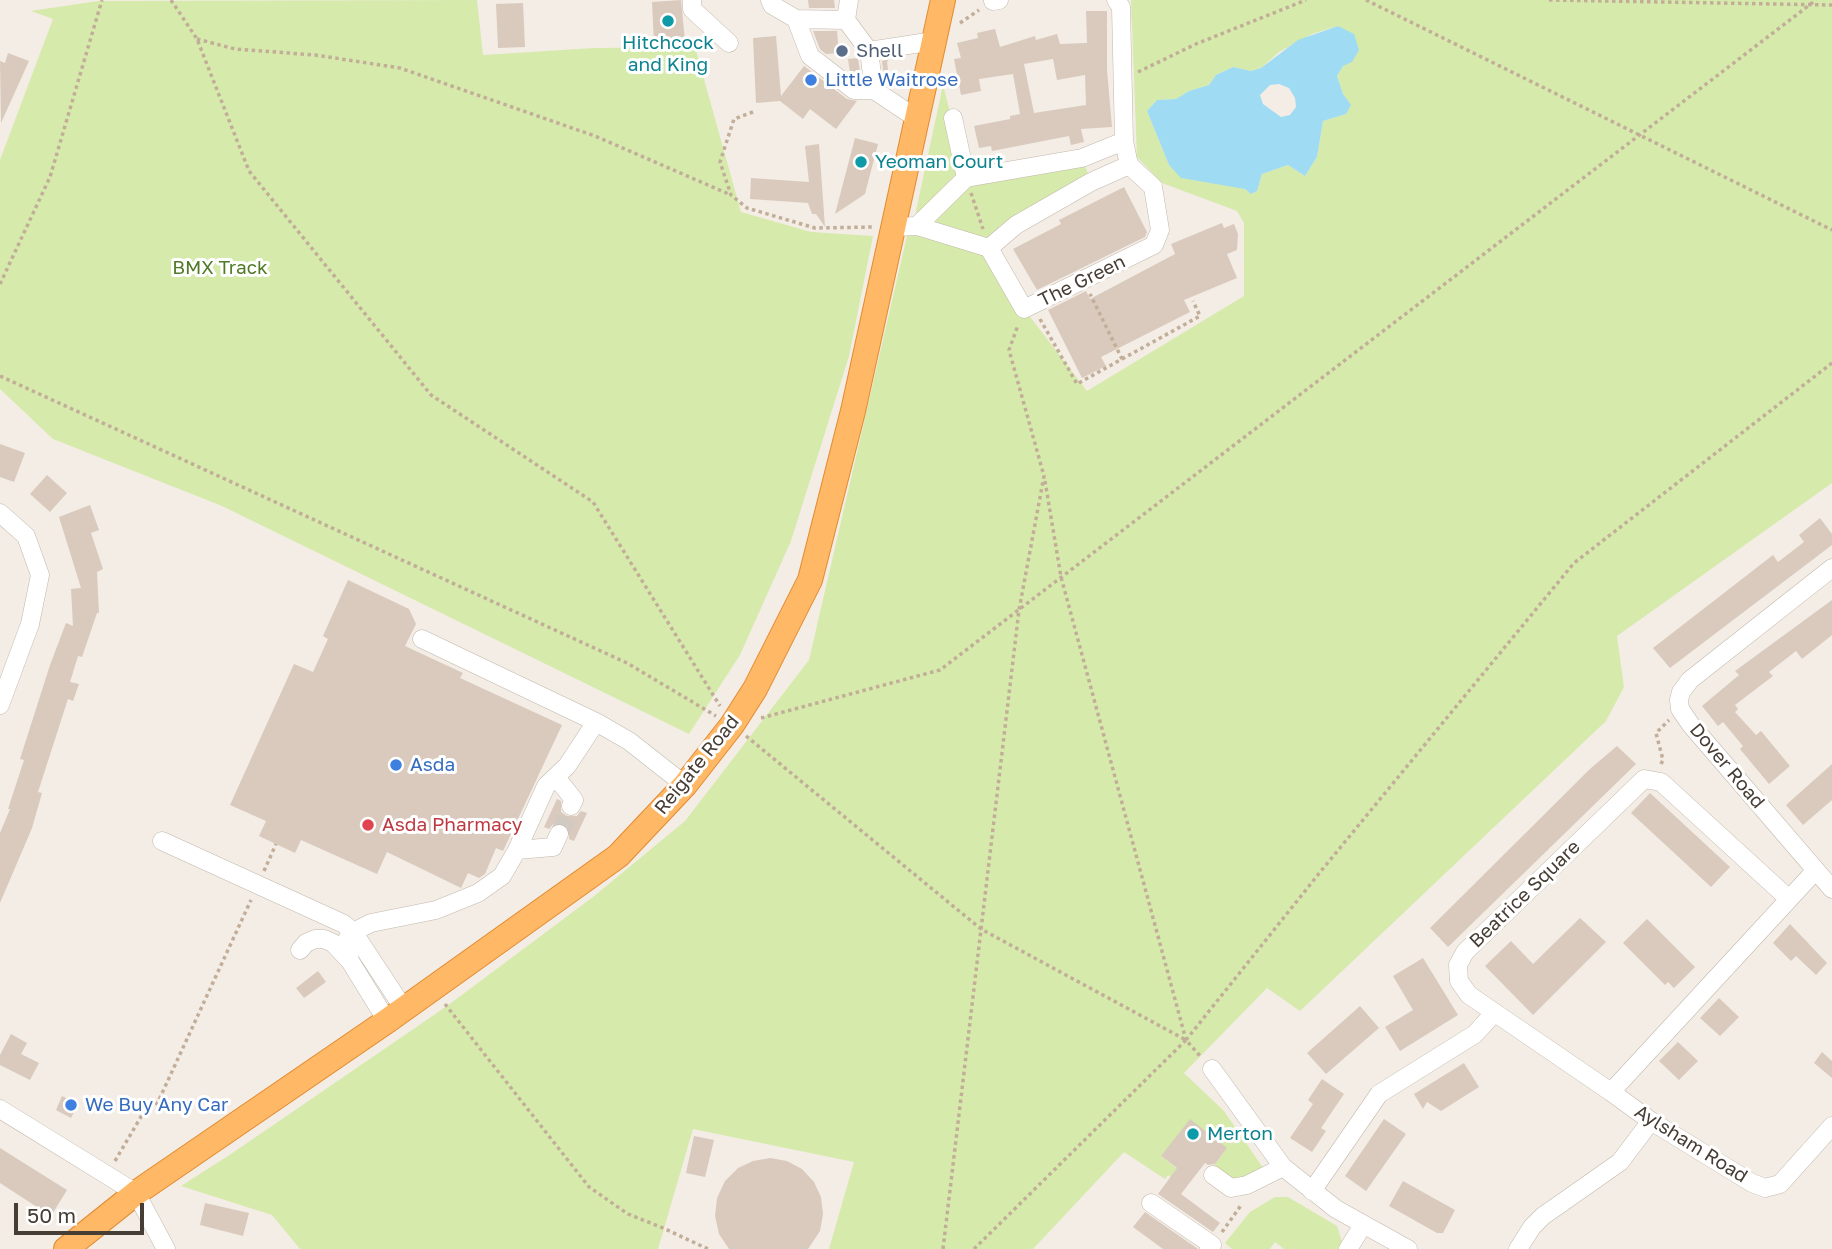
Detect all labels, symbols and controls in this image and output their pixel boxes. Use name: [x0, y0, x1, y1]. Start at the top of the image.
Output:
marker: Hitchcock and King: [660, 13, 676, 29]
place label: Hitchcock and King: [622, 32, 714, 76]
place label: Shell: [856, 40, 903, 62]
marker: Shell: [834, 43, 850, 59]
place label: Little Waitrose: [825, 69, 958, 91]
marker: Little Waitrose: [803, 72, 819, 88]
place label: Yeoman Court: [875, 151, 1003, 173]
marker: Yeoman Court: [853, 154, 869, 170]
street label: The Green: [1035, 250, 1129, 312]
park label: BMX Track: [172, 257, 268, 279]
street label: Reigate Road: [650, 711, 744, 819]
street label: Dover Road: [1685, 719, 1769, 813]
place label: Asda: [410, 754, 455, 776]
marker: Asda: [388, 757, 404, 773]
place label: Asda Pharmacy: [382, 814, 522, 836]
marker: Asda Pharmacy: [360, 817, 376, 833]
street label: Beatrice Square: [1465, 835, 1585, 953]
place label: We Buy Any Car: [85, 1094, 228, 1116]
marker: We Buy Any Car: [63, 1097, 79, 1113]
street label: Aylsham Road: [1630, 1100, 1752, 1188]
place label: Merton: [1207, 1123, 1273, 1145]
marker: Merton: [1185, 1126, 1201, 1142]
scale bar: [18, 1190, 147, 1234]
text: 50 m: [27, 1202, 76, 1228]

